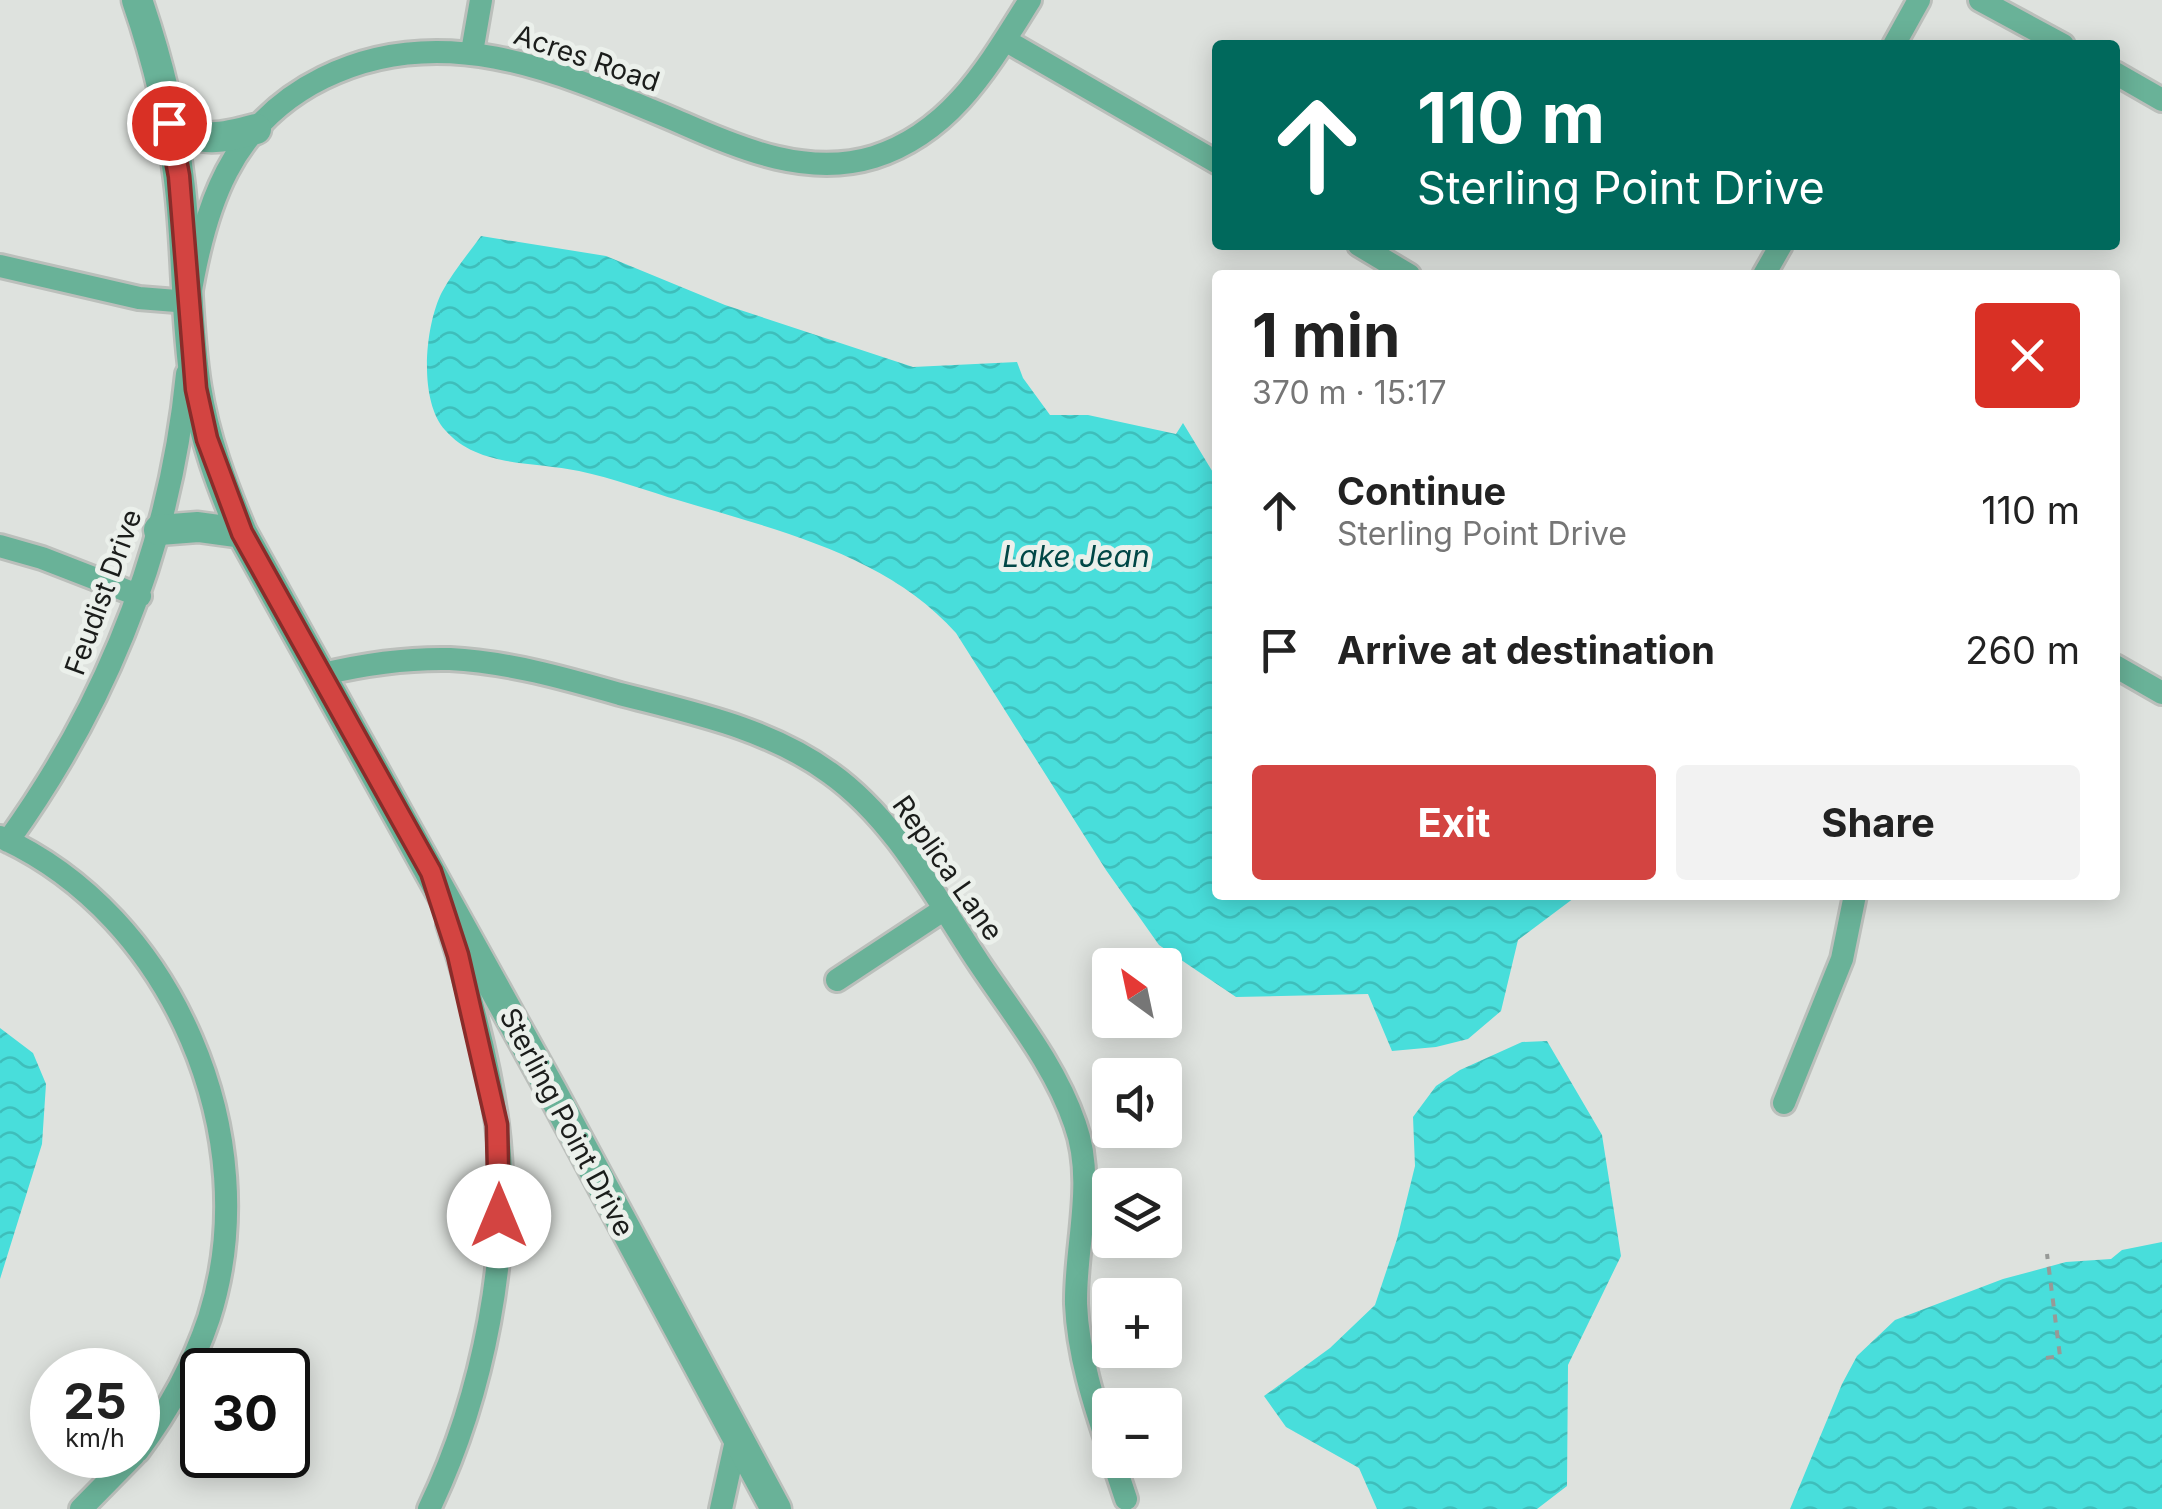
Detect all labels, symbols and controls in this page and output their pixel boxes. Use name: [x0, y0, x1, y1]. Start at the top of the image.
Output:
street label: Acres Road: [510, 17, 664, 99]
text: 110 m: [1417, 75, 1605, 160]
icon: ahead: [1252, 80, 1382, 210]
pin: [127, 81, 212, 166]
icon: arrive: [142, 96, 197, 151]
text: Sterling Point Drive: [1417, 160, 1825, 215]
text: 1 min: [1252, 299, 1400, 371]
button: close: [1975, 303, 2080, 408]
text: 370 m · 15:17: [1252, 373, 1447, 412]
text: Continue: [1337, 468, 1506, 514]
icon: ahead: [1252, 483, 1307, 538]
text: 110 m: [1981, 487, 2080, 533]
street label: Feudist Drive: [57, 505, 149, 679]
text: Sterling Point Drive: [1337, 514, 1627, 553]
water label: Lake Jean: [1002, 538, 1150, 574]
icon: arrive: [1252, 623, 1307, 678]
text: Arrive at destination: [1337, 627, 1715, 673]
text: 260 m: [1965, 627, 2080, 673]
button: Exit: [1252, 765, 1656, 880]
button: Share: [1676, 765, 2080, 880]
street label: Replica Lane: [886, 789, 1010, 947]
north arrow: [1092, 948, 1182, 1038]
map controls: [1092, 948, 1182, 1478]
street label: Sterling Point Drive: [492, 1002, 642, 1242]
button: sound: [1092, 1058, 1182, 1148]
position arrow: [447, 1164, 551, 1268]
button: layers: [1092, 1168, 1182, 1258]
button: +: [1092, 1278, 1182, 1368]
speed limit sign: 30: [180, 1348, 310, 1478]
text: 25: [63, 1371, 127, 1431]
button: −: [1092, 1388, 1182, 1478]
text: km/h: [65, 1423, 125, 1453]

